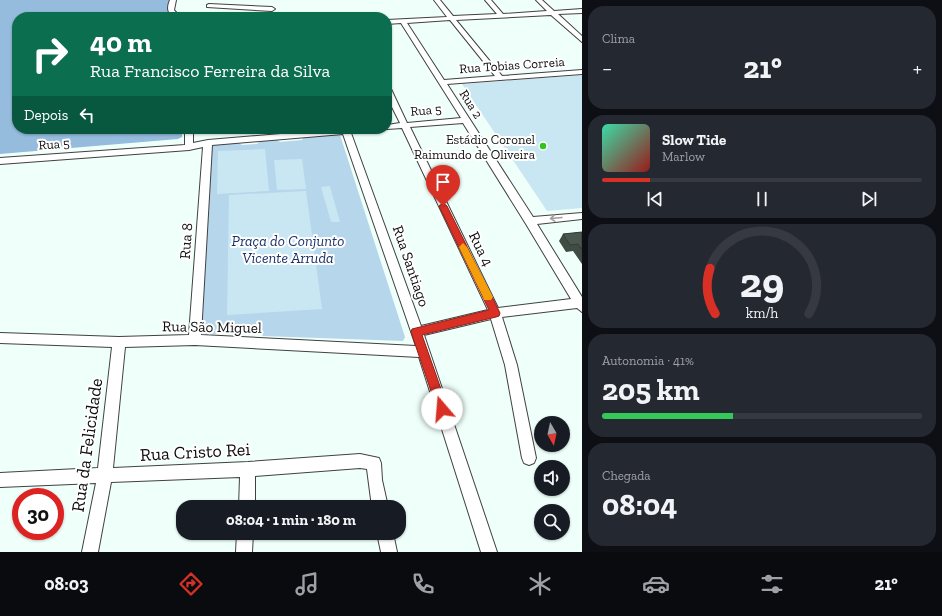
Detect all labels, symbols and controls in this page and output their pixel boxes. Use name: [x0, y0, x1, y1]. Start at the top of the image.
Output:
text: 40 m: [90, 26, 152, 59]
icon: right: [24, 28, 76, 80]
text: Clima: [602, 31, 635, 46]
text: 21°: [743, 50, 782, 86]
street label: Rua Tobias Correia: [459, 54, 566, 76]
text: −: [602, 55, 612, 82]
text: +: [913, 55, 922, 82]
text: Rua Francisco Ferreira da Silva: [90, 60, 330, 82]
street label: Rua 2: [456, 87, 486, 121]
street label: Rua 5: [410, 101, 443, 119]
icon: left: [76, 104, 98, 126]
text: Depois: [24, 106, 68, 124]
text: Slow Tide: [662, 131, 726, 149]
place label: Estádio Coronel Raimundo de Oliveira: [414, 132, 536, 162]
street label: Rua 5: [38, 135, 70, 153]
marker: Estádio Coronel Raimundo de Oliveira: [538, 141, 548, 151]
text: Marlow: [662, 149, 705, 164]
pin: [426, 165, 460, 206]
icon: arrive: [432, 171, 454, 193]
icon: previous: [644, 188, 666, 210]
icon: pause: [751, 188, 773, 210]
icon: next: [858, 188, 880, 210]
one-way arrow: [550, 215, 563, 222]
street label: Rua 8: [176, 222, 196, 260]
street label: Rua Santiago: [389, 223, 433, 309]
street label: Rua 4: [465, 229, 497, 269]
park label: Praça do Conjunto Vicente Arruda: [232, 232, 344, 267]
text: 29: [740, 258, 784, 308]
text: km/h: [746, 305, 778, 322]
street label: Rua São Miguel: [162, 317, 262, 337]
text: Autonomia · 41%: [602, 353, 694, 368]
text: 205 km: [602, 372, 700, 408]
street label: Rua da Felicidade: [67, 377, 107, 513]
position arrow: [421, 388, 463, 430]
north arrow: [534, 416, 570, 452]
map controls: [534, 416, 570, 540]
street label: Rua Cristo Rei: [139, 438, 251, 466]
button: sound: [534, 460, 570, 496]
text: Chegada: [602, 468, 651, 483]
text: 08:04: [602, 487, 677, 523]
speed limit sign: 30: [12, 488, 64, 540]
button: search: [534, 504, 570, 540]
text: 08:04 · 1 min · 180 m: [226, 511, 356, 529]
icon: directions: [177, 570, 205, 598]
icon: music: [293, 570, 321, 598]
icon: phone: [409, 570, 437, 598]
icon: climate: [526, 570, 554, 598]
icon: car: [642, 570, 670, 598]
icon: filters: [758, 570, 786, 598]
text: 08:03: [44, 573, 89, 595]
text: 21°: [875, 573, 898, 595]

